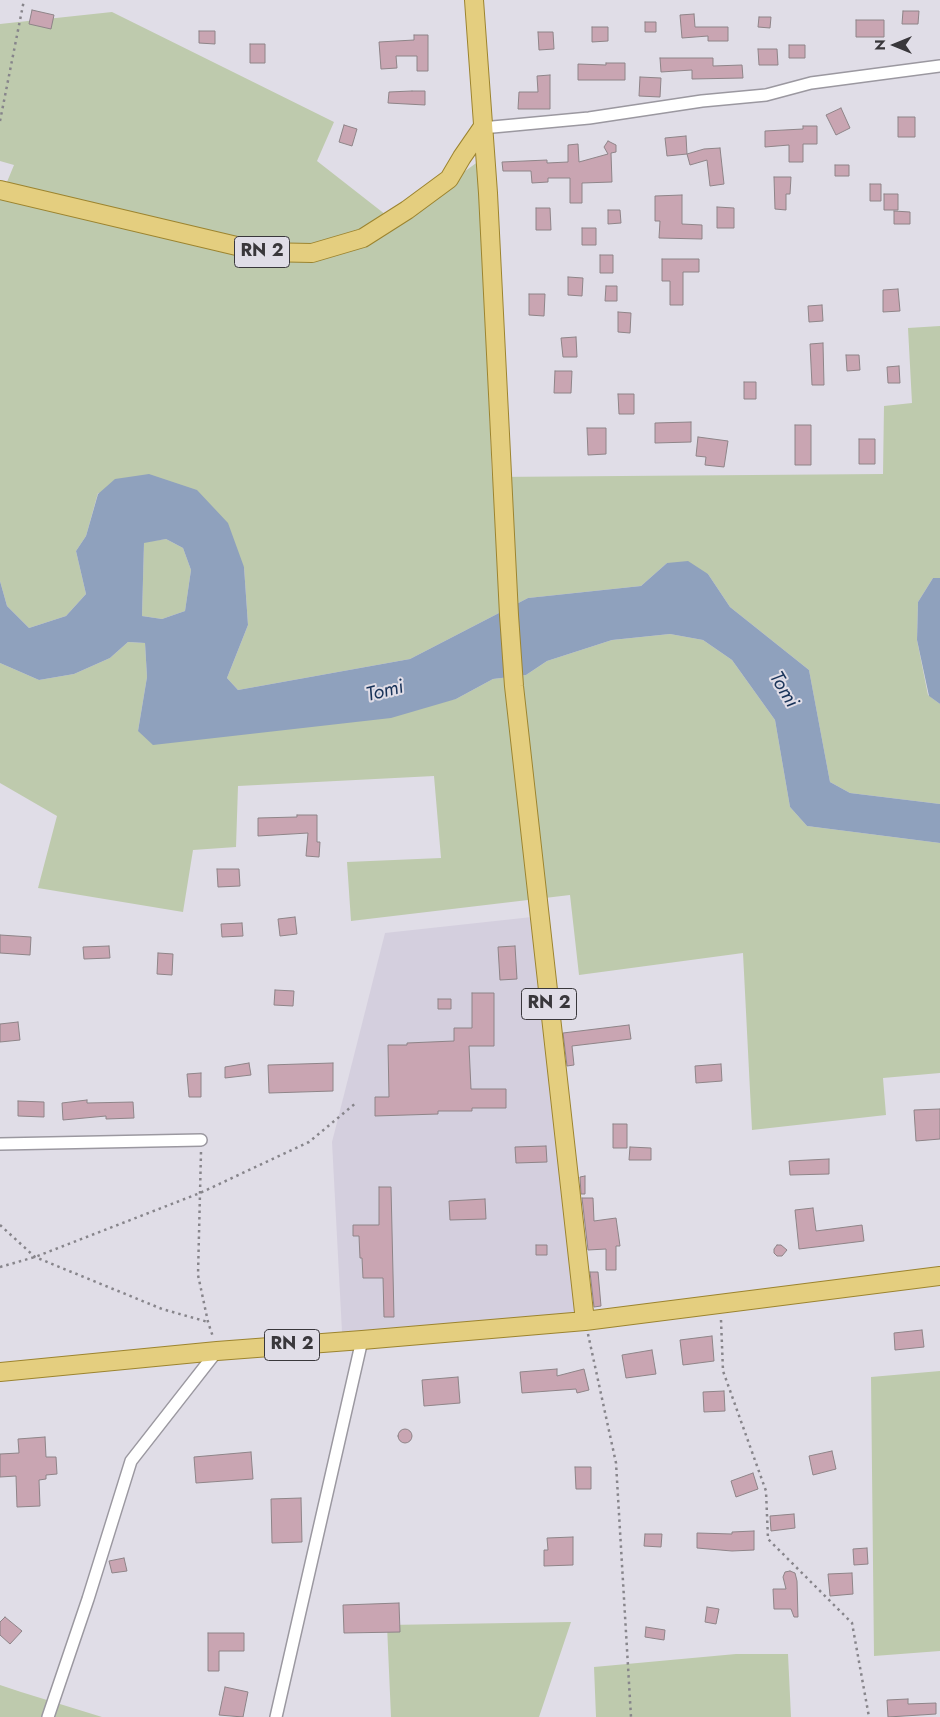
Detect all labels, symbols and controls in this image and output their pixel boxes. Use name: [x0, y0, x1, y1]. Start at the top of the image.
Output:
north arrow: [870, 20, 920, 70]
text: N: [870, 39, 890, 51]
road number: RN 2: [234, 236, 290, 268]
water label: Tomi: [763, 668, 803, 712]
water label: Tomi: [364, 676, 406, 708]
road number: RN 2: [522, 989, 576, 1020]
road number: RN 2: [264, 1330, 320, 1360]

